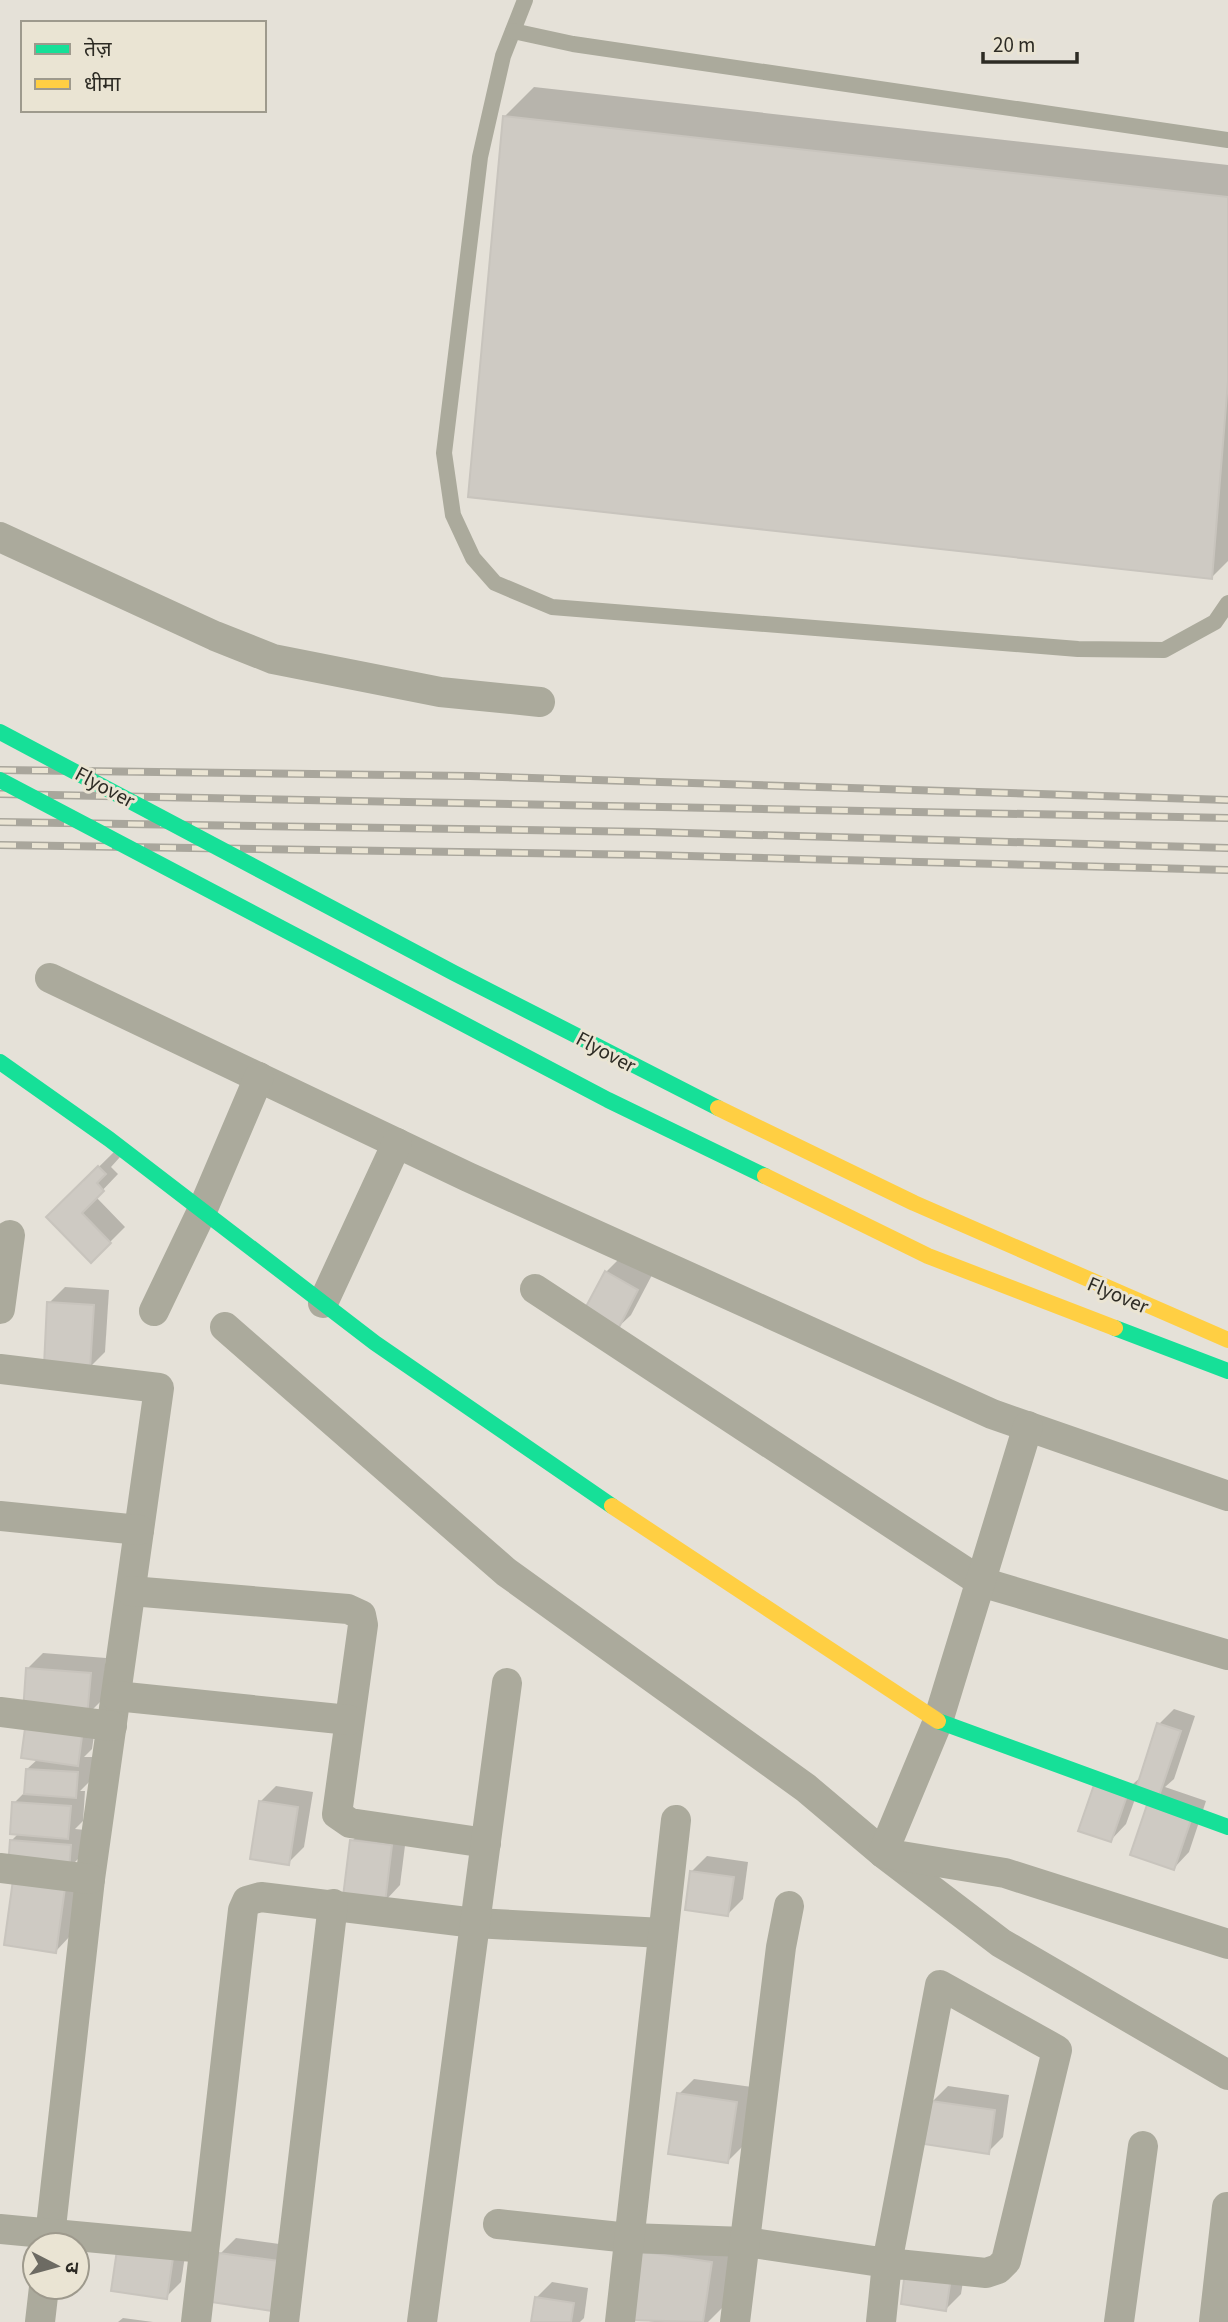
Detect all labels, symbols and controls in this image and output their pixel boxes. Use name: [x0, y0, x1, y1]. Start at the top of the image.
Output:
legend: [21, 21, 266, 112]
scale bar: [983, 21, 1078, 65]
text: 20 m: [993, 30, 1035, 60]
text: तेज़: [84, 34, 112, 64]
text: धीमा: [84, 69, 121, 99]
street label: Flyover: [70, 759, 141, 816]
street label: Flyover: [571, 1024, 642, 1081]
street label: Flyover: [1083, 1269, 1154, 1322]
north arrow: [21, 2231, 91, 2301]
text: उ: [57, 2261, 85, 2275]

